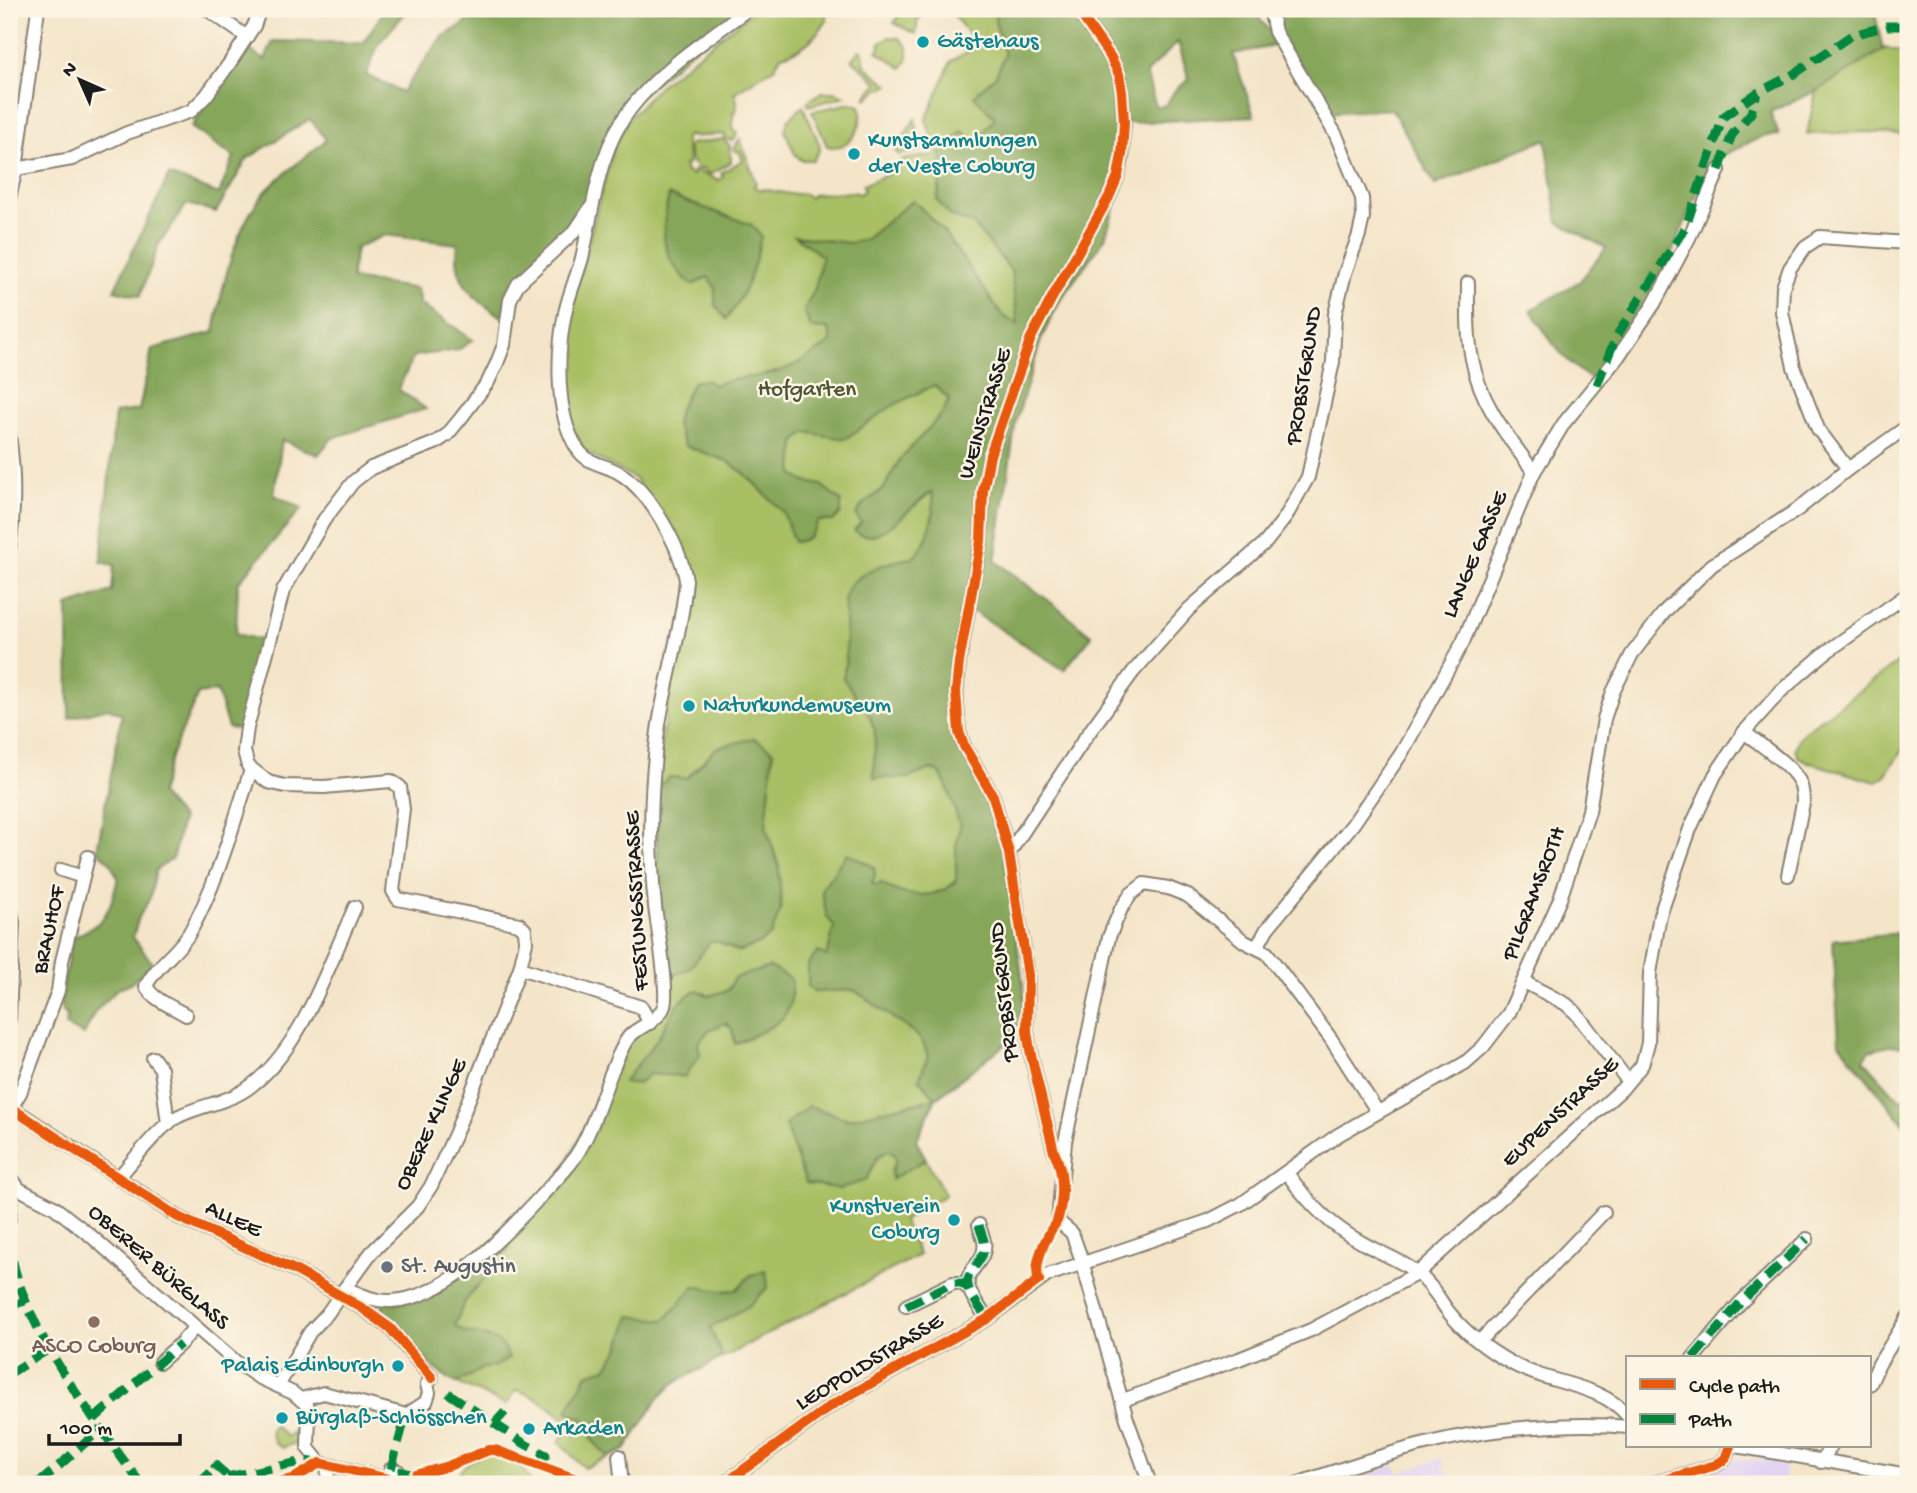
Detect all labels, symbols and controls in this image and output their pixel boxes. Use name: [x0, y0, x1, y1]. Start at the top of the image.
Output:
place label: Gästehaus: [937, 29, 1039, 56]
marker: Gästehaus: [915, 34, 931, 50]
north arrow: [46, 46, 116, 116]
text: N: [58, 58, 83, 83]
place label: Kunstsammlungen der Veste Coburg: [868, 128, 1037, 181]
marker: Kunstsammlungen der Veste Coburg: [846, 146, 862, 162]
street label: PROBSTGRUND: [1281, 304, 1329, 448]
street label: WEINSTRASSE: [953, 344, 1019, 483]
park label: Hofgarten: [758, 377, 856, 404]
street label: LANGE GASSE: [1437, 486, 1515, 622]
place label: Naturkundemuseum: [703, 693, 891, 720]
marker: Naturkundemuseum: [681, 698, 697, 714]
street label: FESTUNGSSTRASSE: [620, 809, 656, 993]
street label: PILGRAMSROTH: [1497, 822, 1573, 966]
street label: BRAUHOF: [27, 882, 73, 978]
street label: PROBSTGRUND: [984, 920, 1026, 1064]
street label: EUPENSTRASSE: [1497, 1051, 1626, 1174]
street label: OBERE KLINGE: [390, 1053, 475, 1195]
place label: Kunstverein Coburg: [830, 1194, 940, 1247]
street label: ALLEE: [201, 1195, 267, 1245]
street label: OBERER BÜRGLASS: [82, 1199, 235, 1337]
marker: Kunstverein Coburg: [946, 1212, 962, 1228]
place label: St. Augustin: [401, 1254, 516, 1281]
marker: St. Augustin: [379, 1259, 395, 1275]
street label: LEOPOLDSTRASSE: [791, 1307, 950, 1418]
marker: ASCO Coburg: [86, 1314, 102, 1330]
place label: ASCO Coburg: [32, 1334, 156, 1361]
place label: Palais Edinburgh: [221, 1353, 384, 1380]
legend: [1626, 1356, 1871, 1448]
marker: Palais Edinburgh: [390, 1358, 406, 1374]
text: Cycle path: [1689, 1376, 1780, 1401]
scale bar: [49, 1402, 180, 1446]
place label: Bürglaß-Schlösschen: [295, 1405, 487, 1432]
marker: Bürglaß-Schlösschen: [274, 1410, 290, 1426]
text: Path: [1688, 1410, 1732, 1435]
place label: Arkaden: [543, 1416, 624, 1443]
text: 100 m: [59, 1418, 112, 1443]
marker: Arkaden: [521, 1421, 537, 1437]

